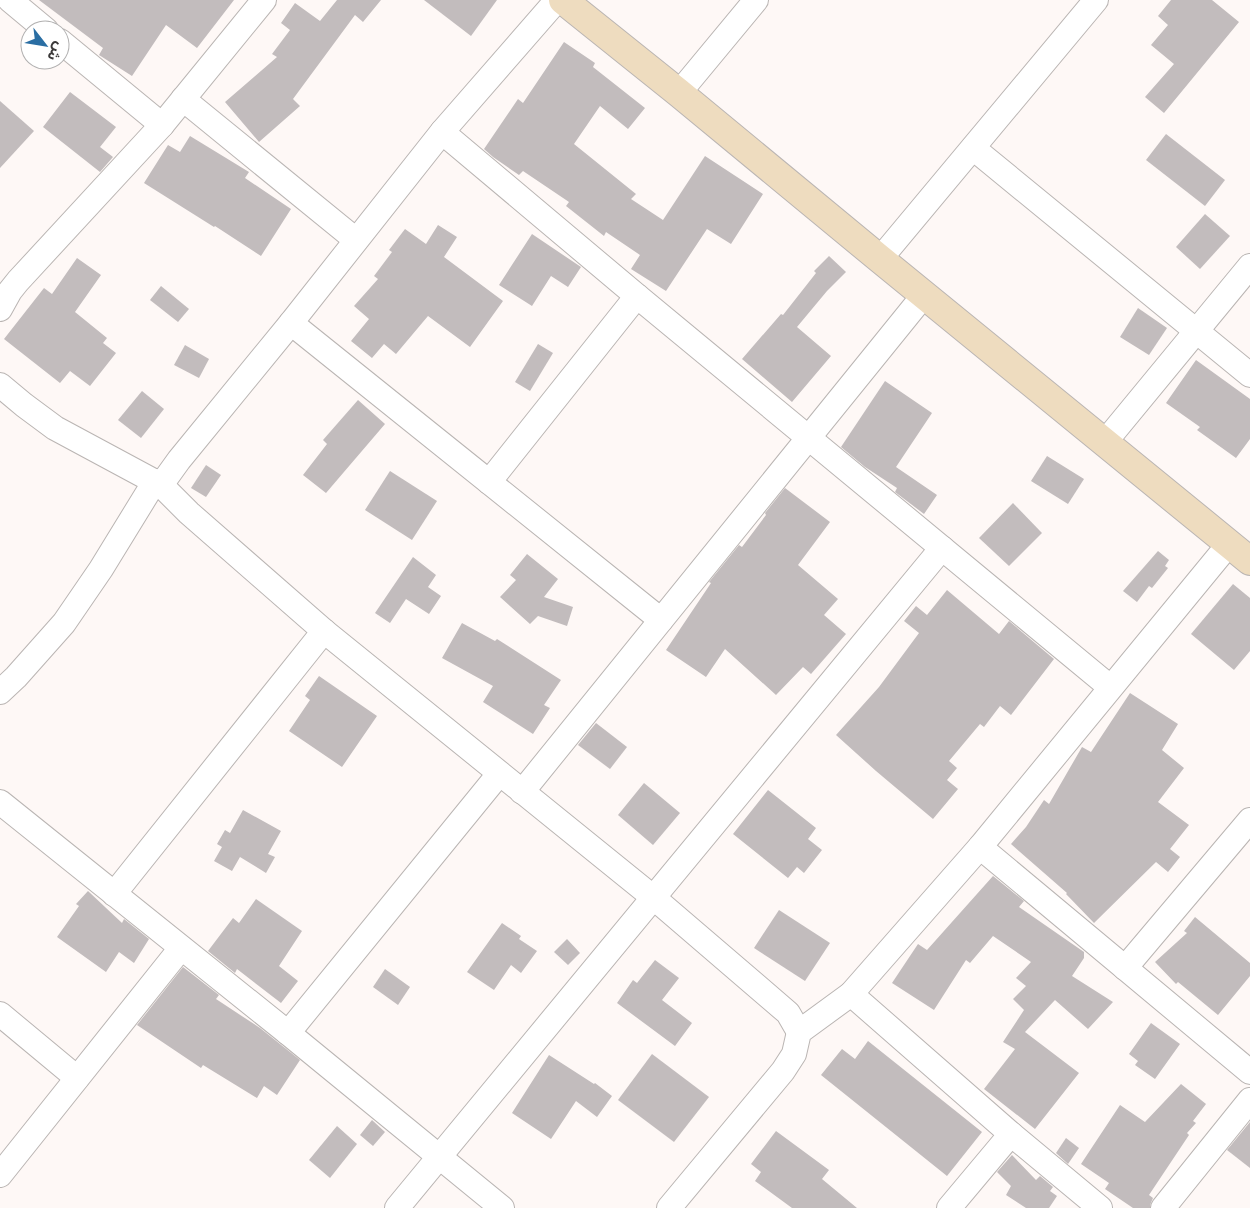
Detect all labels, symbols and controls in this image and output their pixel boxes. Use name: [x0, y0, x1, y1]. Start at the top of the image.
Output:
north arrow: [20, 20, 70, 70]
text: ش: [44, 39, 68, 64]

